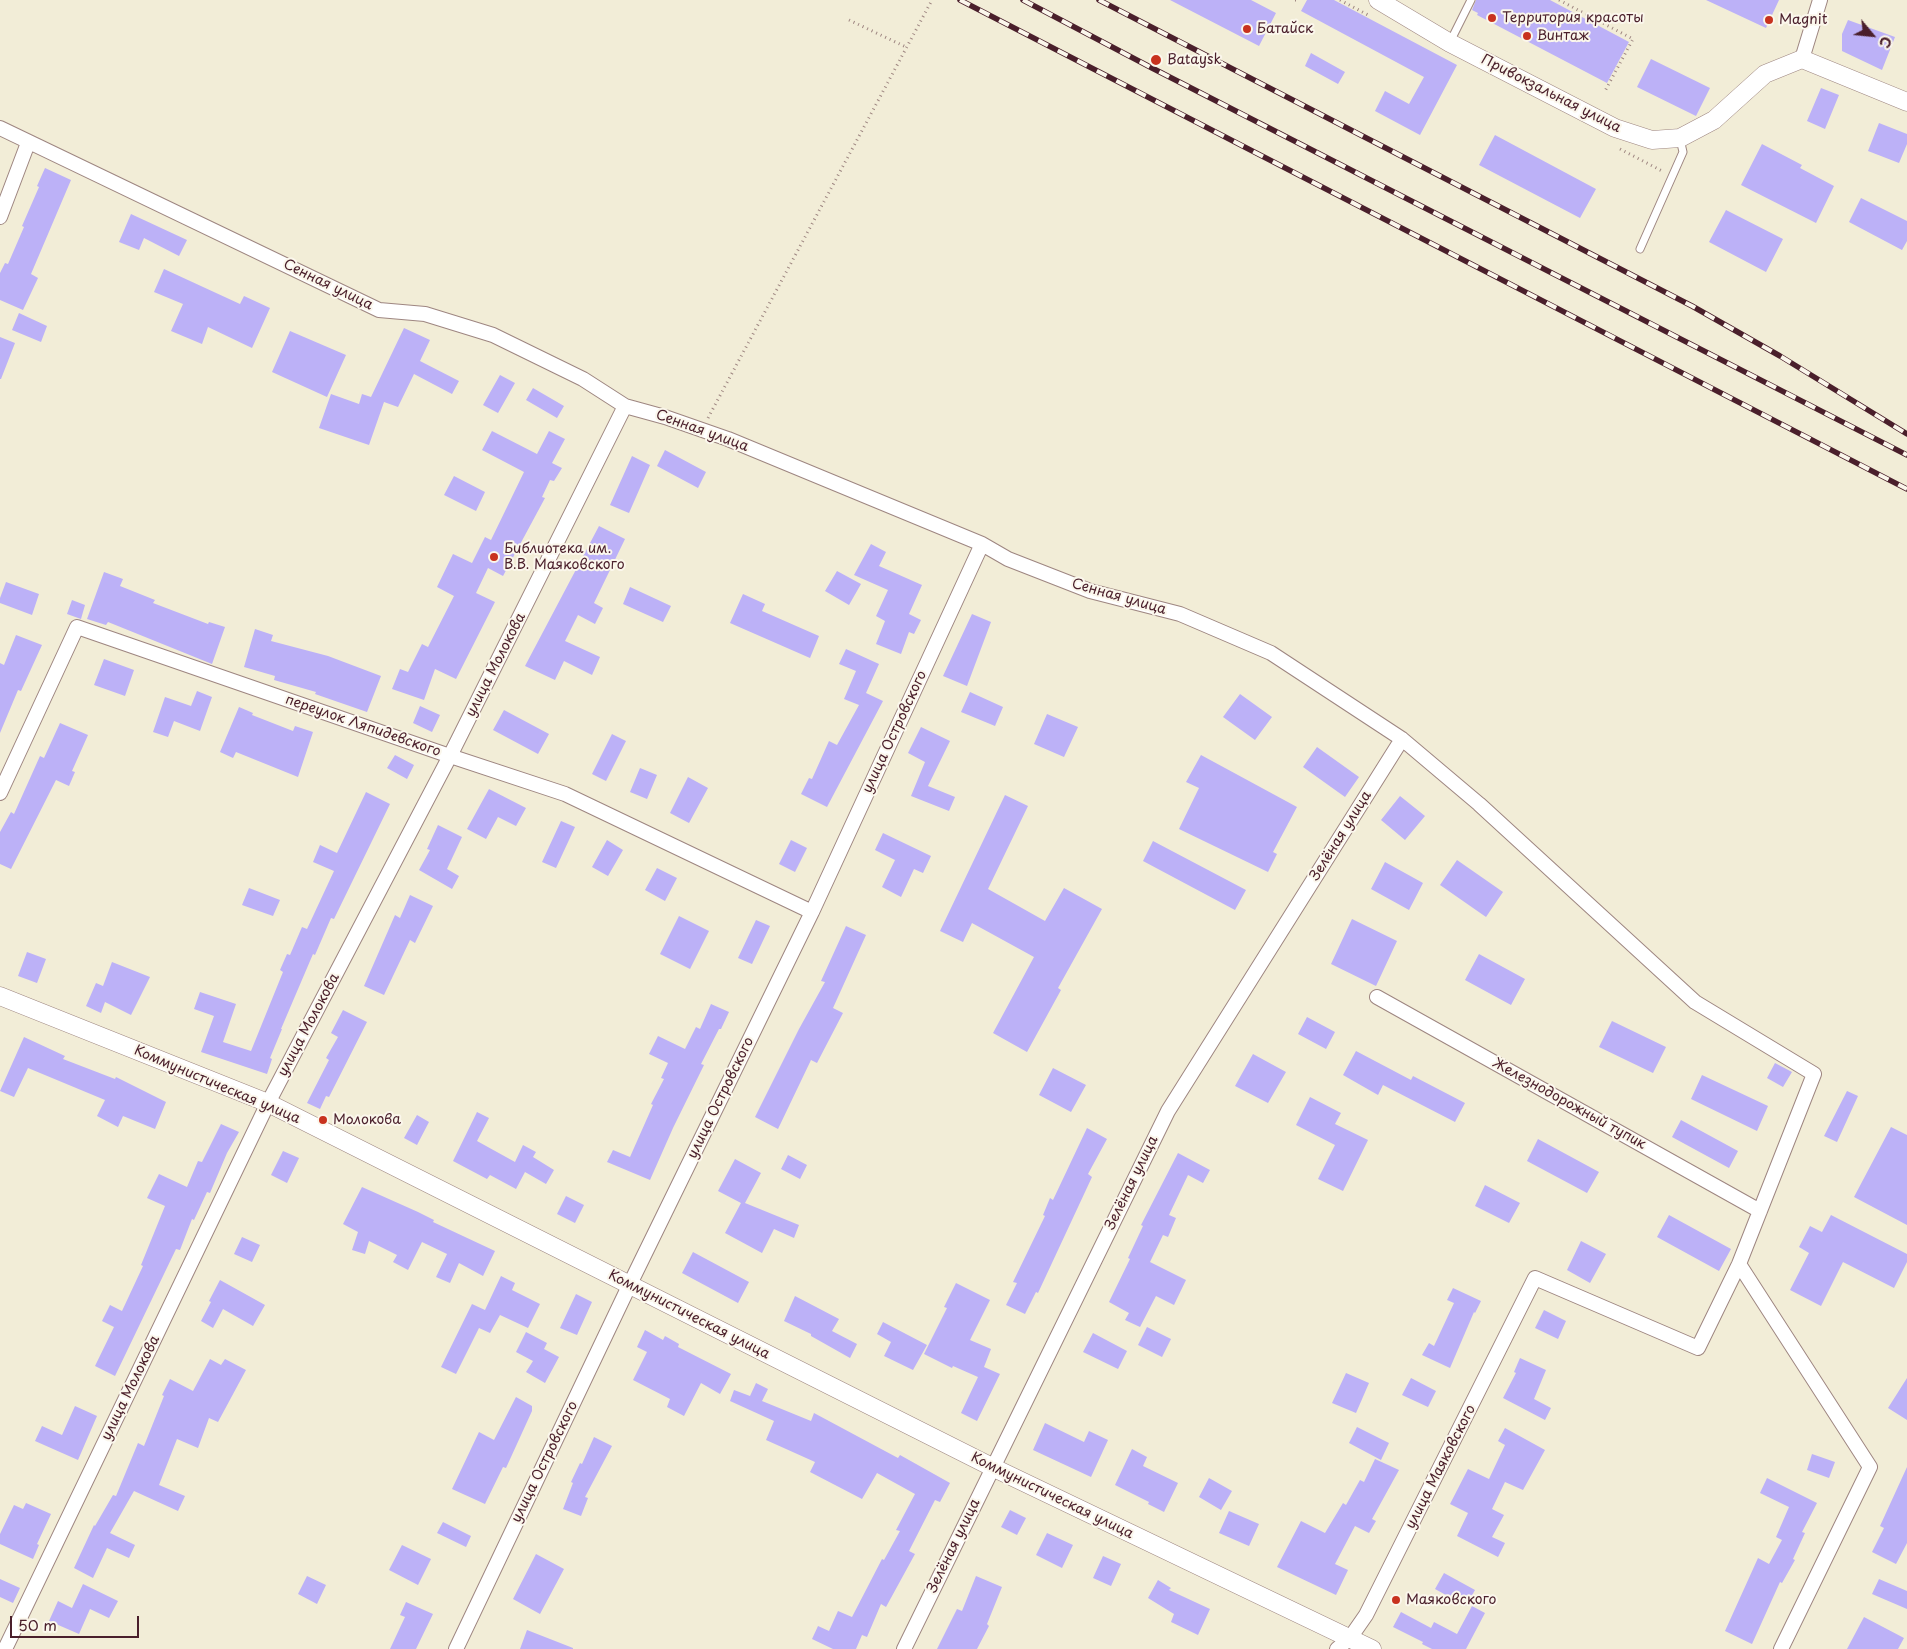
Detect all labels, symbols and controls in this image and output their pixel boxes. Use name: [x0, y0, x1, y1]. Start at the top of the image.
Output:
place label: Территория красоты: [1502, 10, 1644, 26]
north arrow: [1847, 10, 1897, 60]
marker: Территория красоты: [1486, 12, 1498, 24]
place label: Magnit: [1779, 12, 1827, 28]
marker: Magnit: [1763, 14, 1775, 26]
place label: Батайск: [1257, 21, 1313, 37]
marker: Батайск: [1241, 23, 1253, 35]
place label: Винтаж: [1537, 28, 1589, 44]
marker: Винтаж: [1521, 30, 1533, 42]
text: С: [1874, 33, 1897, 52]
street label: Привокзальная улица: [1478, 51, 1624, 137]
place label: Bataysk: [1167, 52, 1221, 68]
marker: Bataysk: [1149, 53, 1163, 67]
street label: Сенная улица: [281, 256, 375, 314]
street label: Сенная улица: [653, 406, 751, 456]
place label: Библиотека им. В.В. Маяковского: [504, 541, 625, 574]
marker: Библиотека им. В.В. Маяковского: [488, 551, 500, 563]
street label: Сенная улица: [1070, 575, 1168, 619]
street label: улица Молокова: [463, 610, 529, 720]
street label: улица Островского: [859, 668, 931, 796]
street label: переулок Ляпидевского: [283, 691, 443, 761]
street label: Зелёная улица: [1307, 788, 1375, 884]
street label: улица Молокова: [275, 971, 343, 1079]
street label: улица Островского: [684, 1035, 758, 1161]
street label: Коммунистическая улица: [131, 1042, 303, 1128]
street label: Железнодорожный тупик: [1489, 1055, 1649, 1153]
place label: Молокова: [333, 1112, 401, 1128]
marker: Молокова: [317, 1114, 329, 1126]
street label: Зелёная улица: [1102, 1133, 1162, 1233]
street label: Коммунистическая улица: [606, 1267, 772, 1363]
street label: улица Молокова: [98, 1333, 164, 1443]
street label: улица Островского: [508, 1399, 582, 1525]
street label: улица Маяковского: [1402, 1402, 1480, 1532]
street label: Коммунистическая улица: [968, 1449, 1136, 1543]
street label: Зелёная улица: [924, 1496, 984, 1596]
place label: Маяковского: [1406, 1592, 1497, 1608]
marker: Маяковского: [1390, 1594, 1402, 1606]
scale bar: [12, 1606, 141, 1638]
text: 50 m: [18, 1613, 57, 1636]

